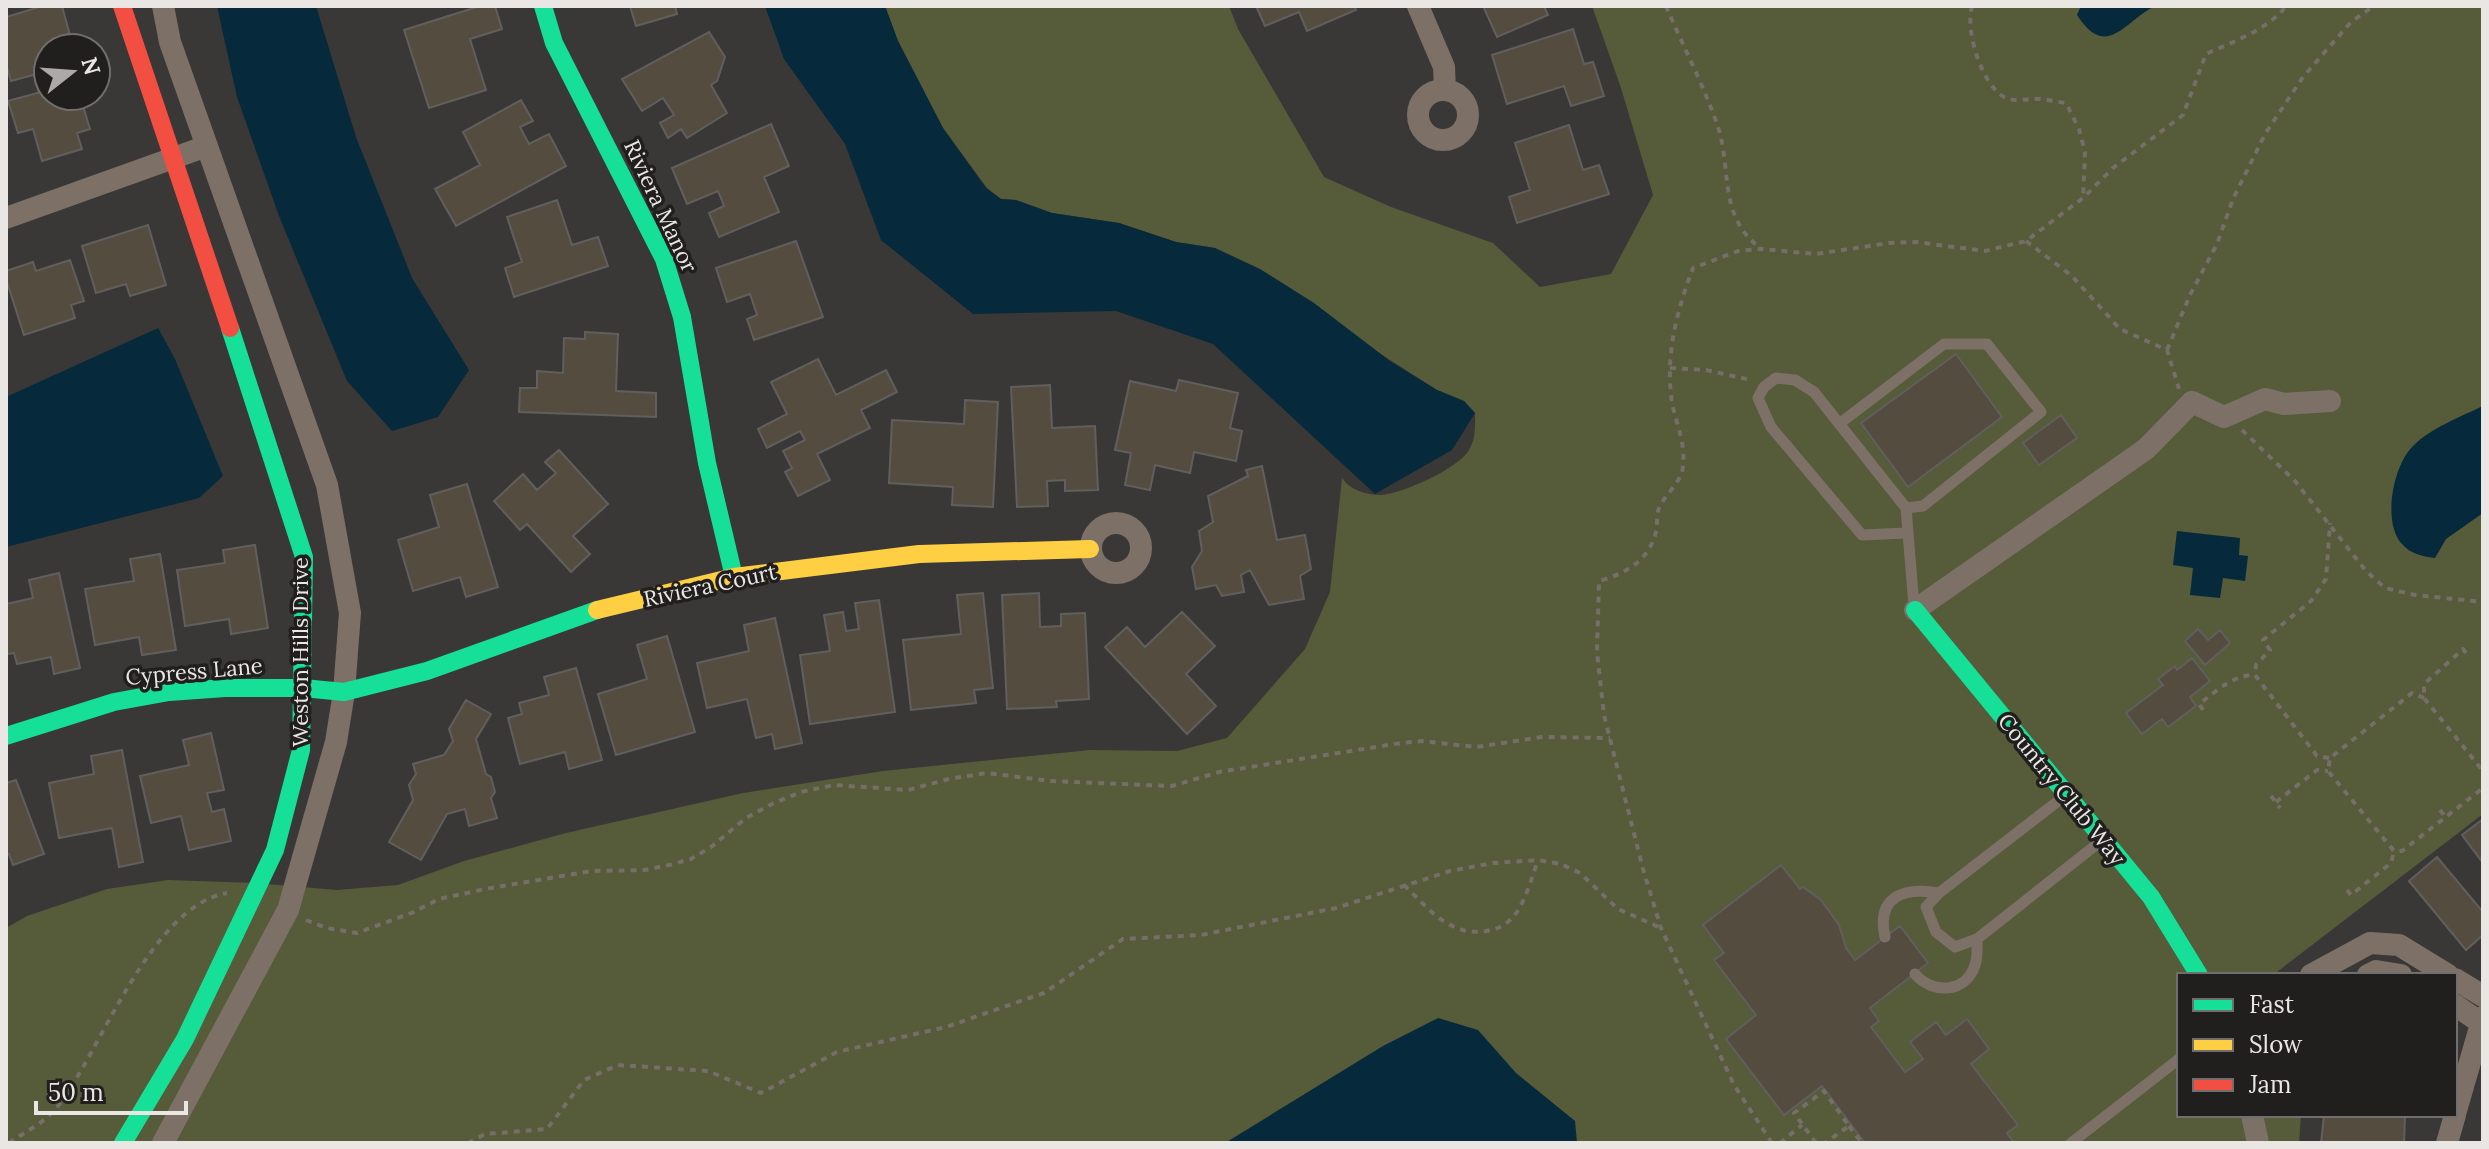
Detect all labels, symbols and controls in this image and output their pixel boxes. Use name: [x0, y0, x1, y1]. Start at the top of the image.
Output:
north arrow: [32, 32, 112, 112]
text: N: [75, 54, 107, 78]
street label: Riviera Manor: [618, 135, 704, 277]
street label: Weston Hills Drive: [286, 557, 314, 747]
street label: Riviera Court: [641, 557, 780, 613]
street label: Cypress Lane: [124, 651, 264, 691]
street label: Country Club Way: [1992, 707, 2132, 871]
legend: [2177, 973, 2457, 1117]
text: Fast: [2249, 989, 2295, 1020]
text: Slow: [2249, 1029, 2303, 1060]
scale bar: [36, 1065, 186, 1115]
text: Jam: [2248, 1069, 2291, 1100]
text: 50 m: [48, 1077, 104, 1108]

